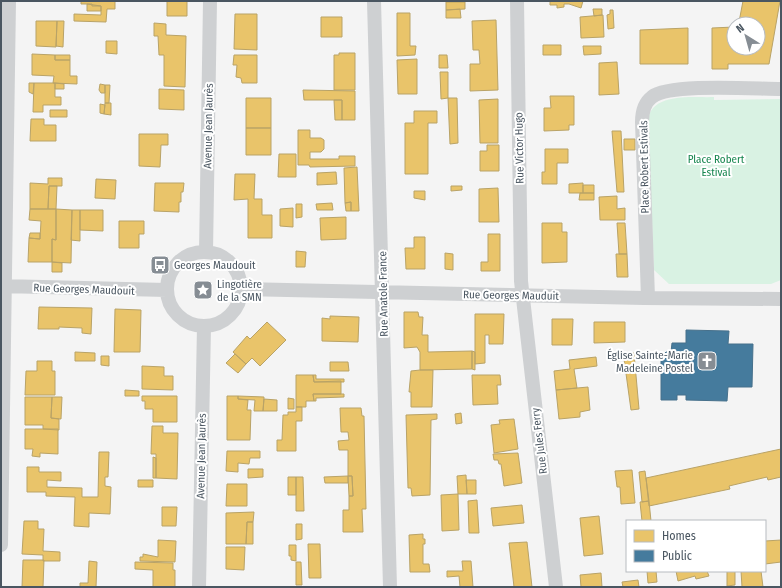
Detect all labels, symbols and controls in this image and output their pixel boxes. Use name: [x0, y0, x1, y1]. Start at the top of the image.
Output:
north arrow: [726, 16, 766, 56]
text: N: [734, 21, 747, 36]
street label: Avenue Jean Jaurès: [201, 83, 216, 169]
street label: Rue Victor Hugo: [512, 112, 527, 184]
street label: Place Robert Estivals: [637, 120, 652, 214]
park label: Place Robert Estival: [688, 153, 745, 179]
street label: Rue Anatole France: [376, 251, 391, 337]
bus stop icon: Georges Maudouit: [149, 254, 171, 276]
place label: Georges Maudouit: [174, 259, 256, 272]
place label: Lingotière de la SMN: [217, 278, 262, 304]
place icon: Lingotière de la SMN: [192, 279, 214, 301]
street label: Rue Georges Maudouit: [33, 281, 135, 298]
street label: Rue Georges Mauduit: [463, 288, 559, 303]
place label: Église Sainte-Marie Madeleine Postel: [607, 348, 693, 375]
church icon: Église Sainte-Marie Madeleine Postel: [696, 350, 718, 372]
street label: Rue Jules Ferry: [529, 407, 550, 475]
street label: Avenue Jean Jaurès: [194, 413, 209, 499]
legend: [626, 520, 766, 572]
text: Homes: [662, 529, 696, 543]
text: Public: [662, 549, 692, 563]

